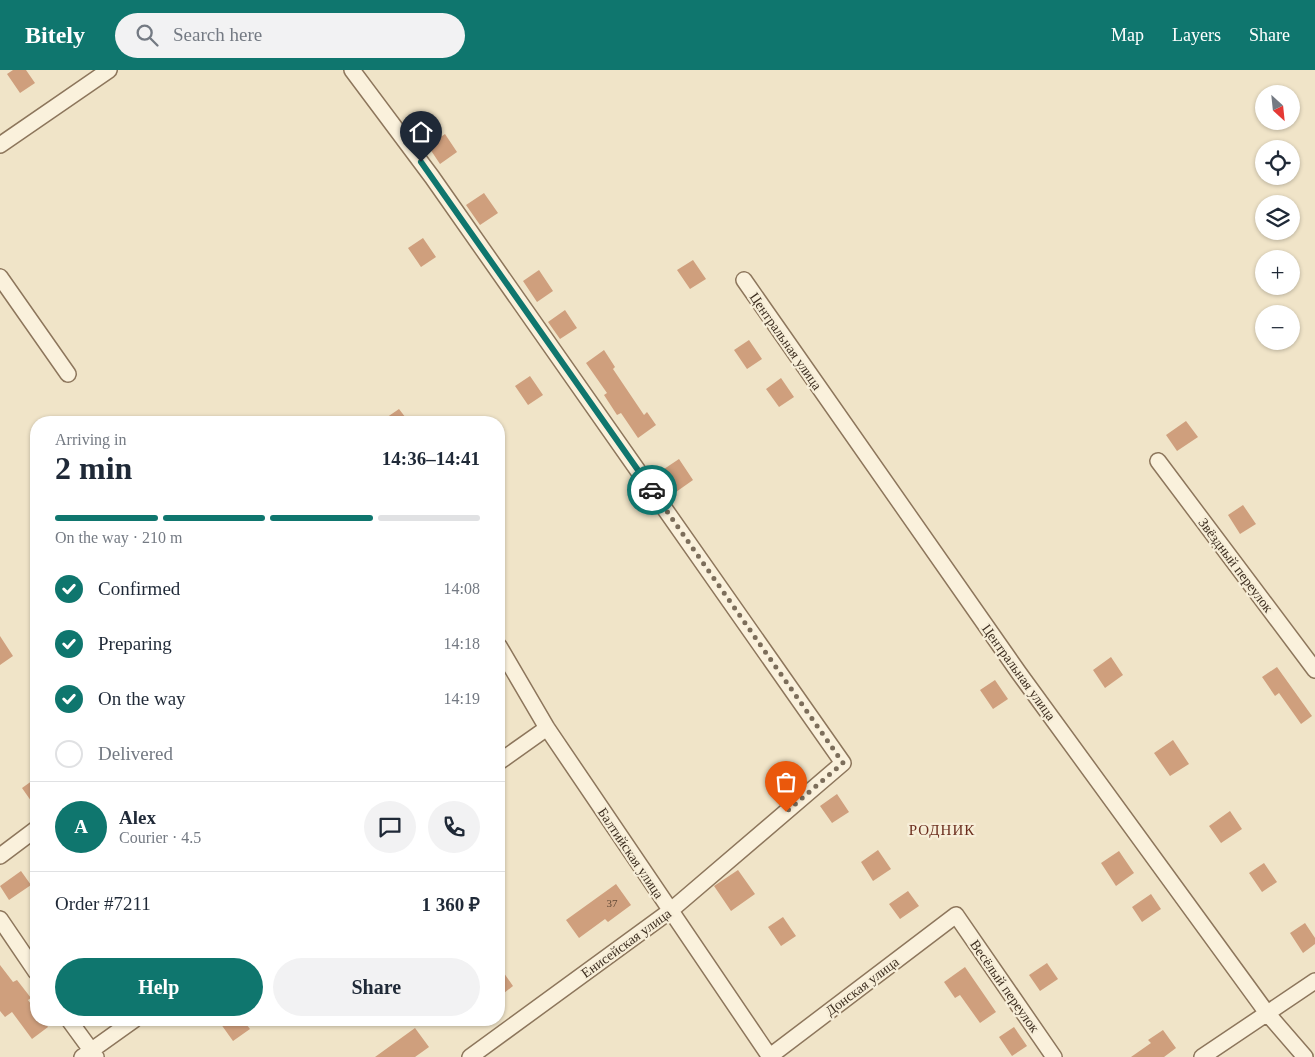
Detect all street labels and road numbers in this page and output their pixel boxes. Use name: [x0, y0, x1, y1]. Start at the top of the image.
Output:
street label: Центральная улица: [746, 290, 825, 393]
street label: Звёздный переулок: [1195, 515, 1276, 615]
street label: Центральная улица: [979, 621, 1059, 724]
street label: Балтийская улица: [595, 805, 667, 902]
street label: Енисейская улица: [579, 905, 675, 981]
street label: Весёлый переулок: [967, 937, 1042, 1036]
street label: Донская улица: [823, 954, 902, 1019]

